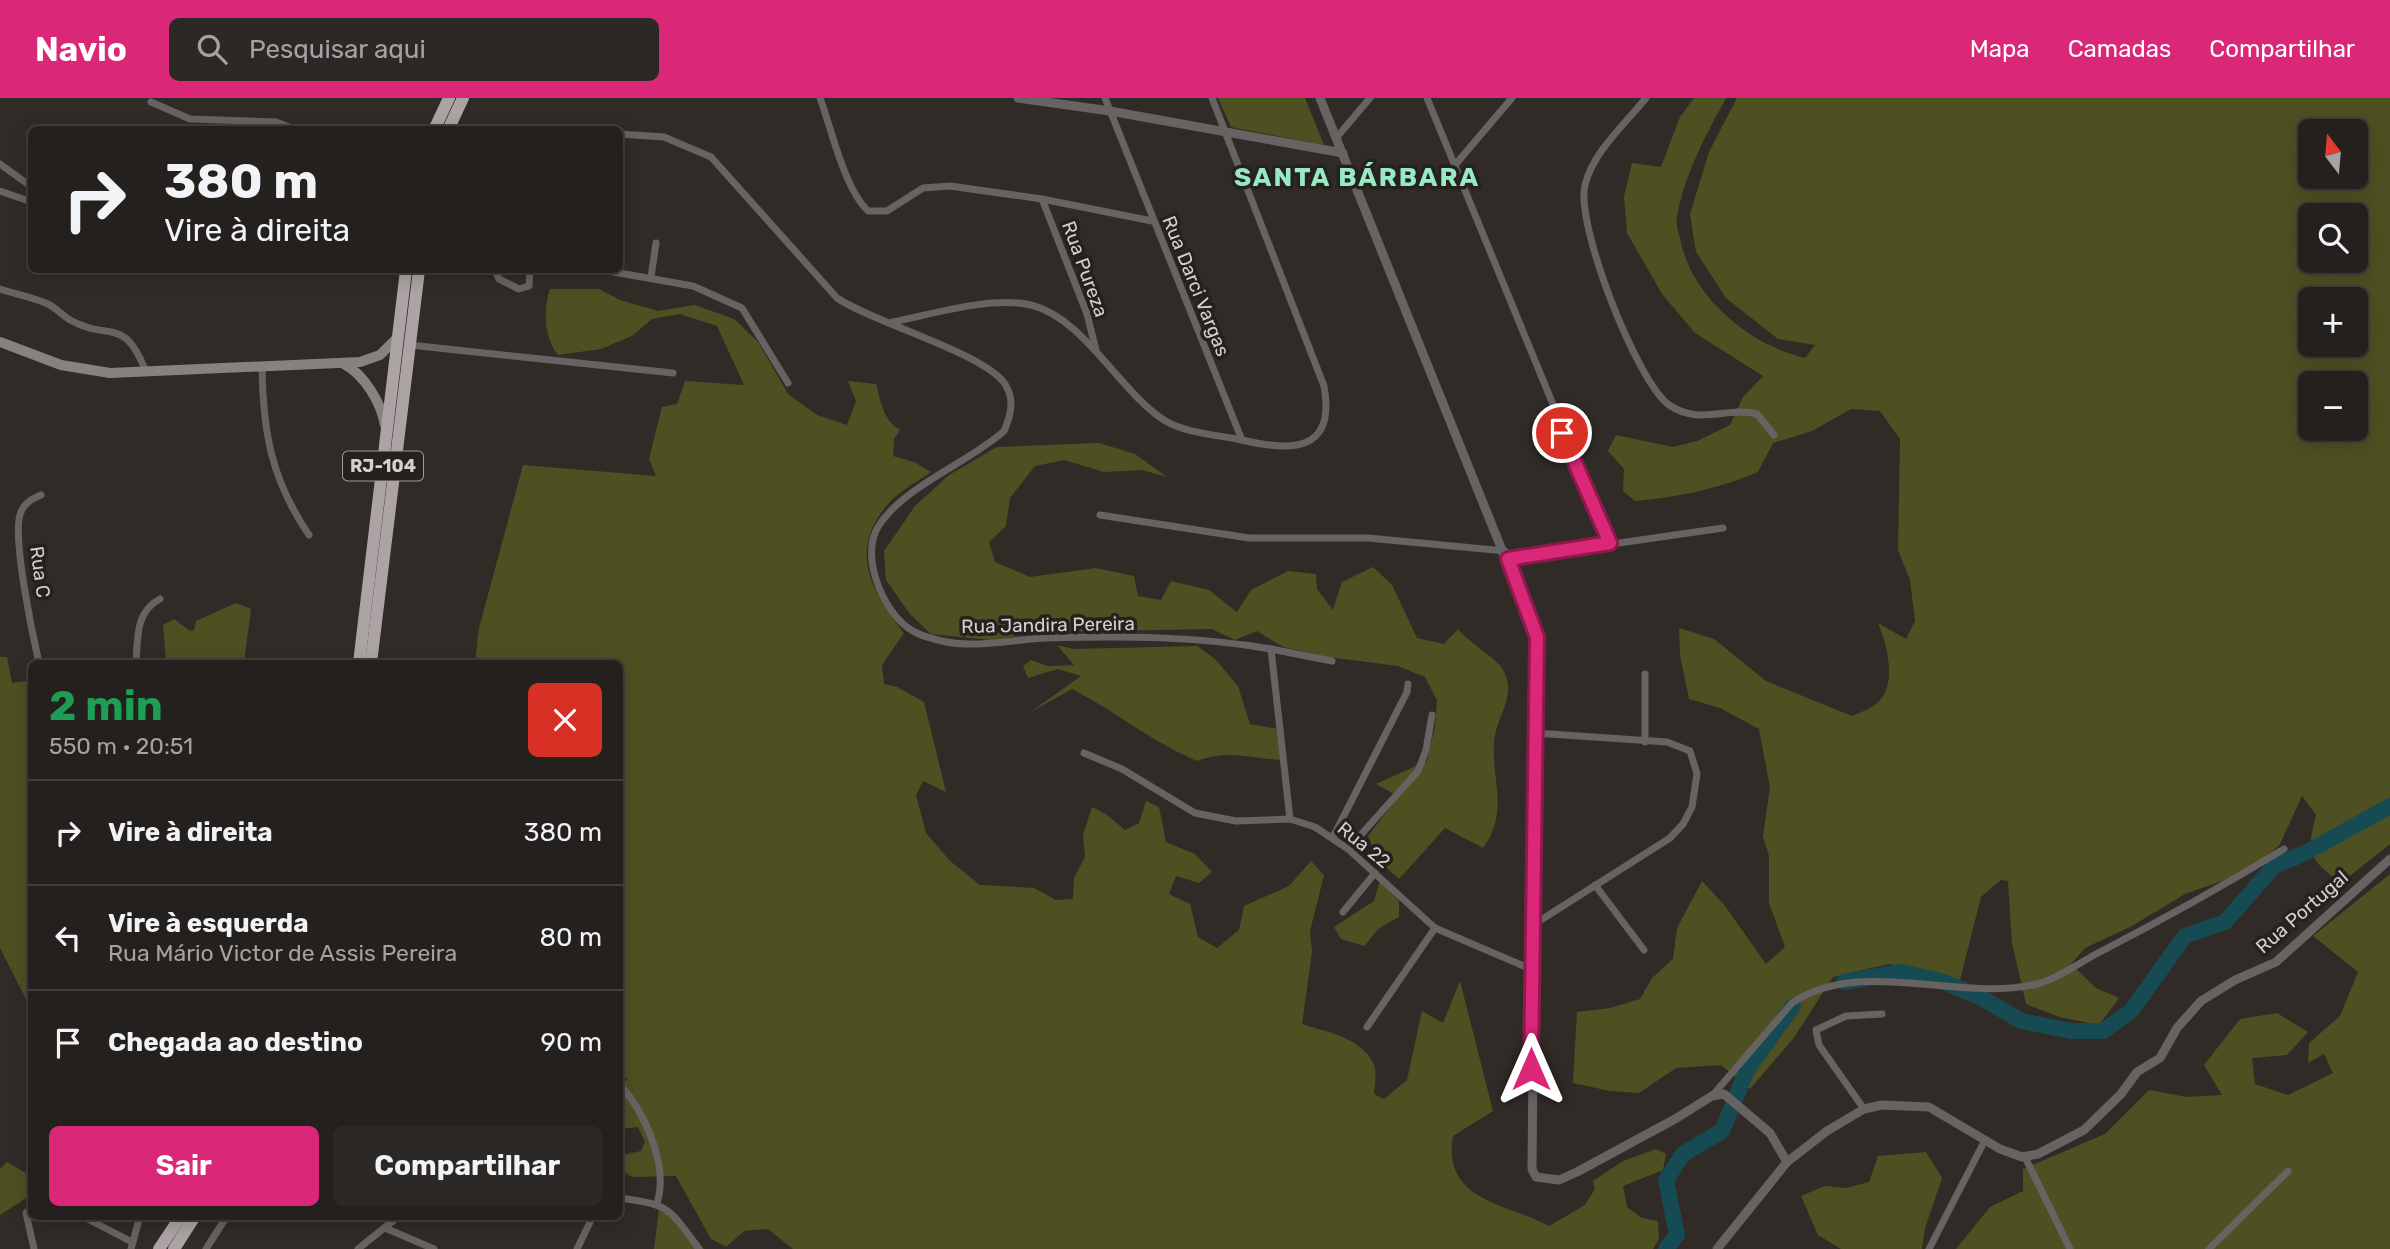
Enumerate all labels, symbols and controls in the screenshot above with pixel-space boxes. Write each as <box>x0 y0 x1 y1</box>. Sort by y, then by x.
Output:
search box <box>169 18 659 81</box>
text: Navio <box>35 30 127 69</box>
icon: search <box>193 30 231 68</box>
text: Pesquisar aqui <box>249 34 426 65</box>
text: Mapa <box>1970 35 2030 63</box>
text: Camadas <box>2068 35 2171 63</box>
text: Compartilhar <box>2209 35 2355 63</box>
north arrow <box>2298 119 2368 189</box>
map controls <box>2298 119 2368 441</box>
text: 380 m <box>164 152 318 210</box>
icon: right <box>49 154 140 245</box>
district label: SANTA BÁRBARA <box>1234 162 1480 193</box>
button: search <box>2298 203 2368 273</box>
text: Vire à direita <box>164 211 350 249</box>
street label: Rua Darci Vargas <box>1157 212 1235 360</box>
street label: Rua Pureza <box>1057 218 1113 320</box>
button: + <box>2298 287 2368 357</box>
button: − <box>2298 371 2368 441</box>
pin <box>1532 403 1592 463</box>
icon: arrive <box>1543 414 1581 452</box>
road number: RJ-104 <box>343 452 423 480</box>
street label: Rua C <box>25 545 55 599</box>
street label: Rua Jandira Pereira <box>961 612 1135 638</box>
text: 2 min <box>49 681 163 731</box>
button: close <box>528 683 602 757</box>
text: 550 m · 20:51 <box>49 732 193 760</box>
icon: right <box>49 814 87 852</box>
text: Vire à direita <box>108 817 273 848</box>
text: 380 m <box>524 817 602 848</box>
street label: Rua 22 <box>1333 817 1395 873</box>
street label: Rua Portugal <box>2251 866 2353 958</box>
text: Vire à esquerda <box>108 908 309 939</box>
icon: left <box>49 919 87 957</box>
text: 80 m <box>539 922 602 953</box>
text: Rua Mário Victor de Assis Pereira <box>108 939 457 967</box>
icon: arrive <box>49 1024 87 1062</box>
text: Chegada ao destino <box>108 1027 363 1058</box>
text: 90 m <box>541 1027 602 1058</box>
position arrow <box>1494 1032 1568 1106</box>
button: Sair <box>49 1126 319 1206</box>
button: Compartilhar <box>333 1126 602 1206</box>

